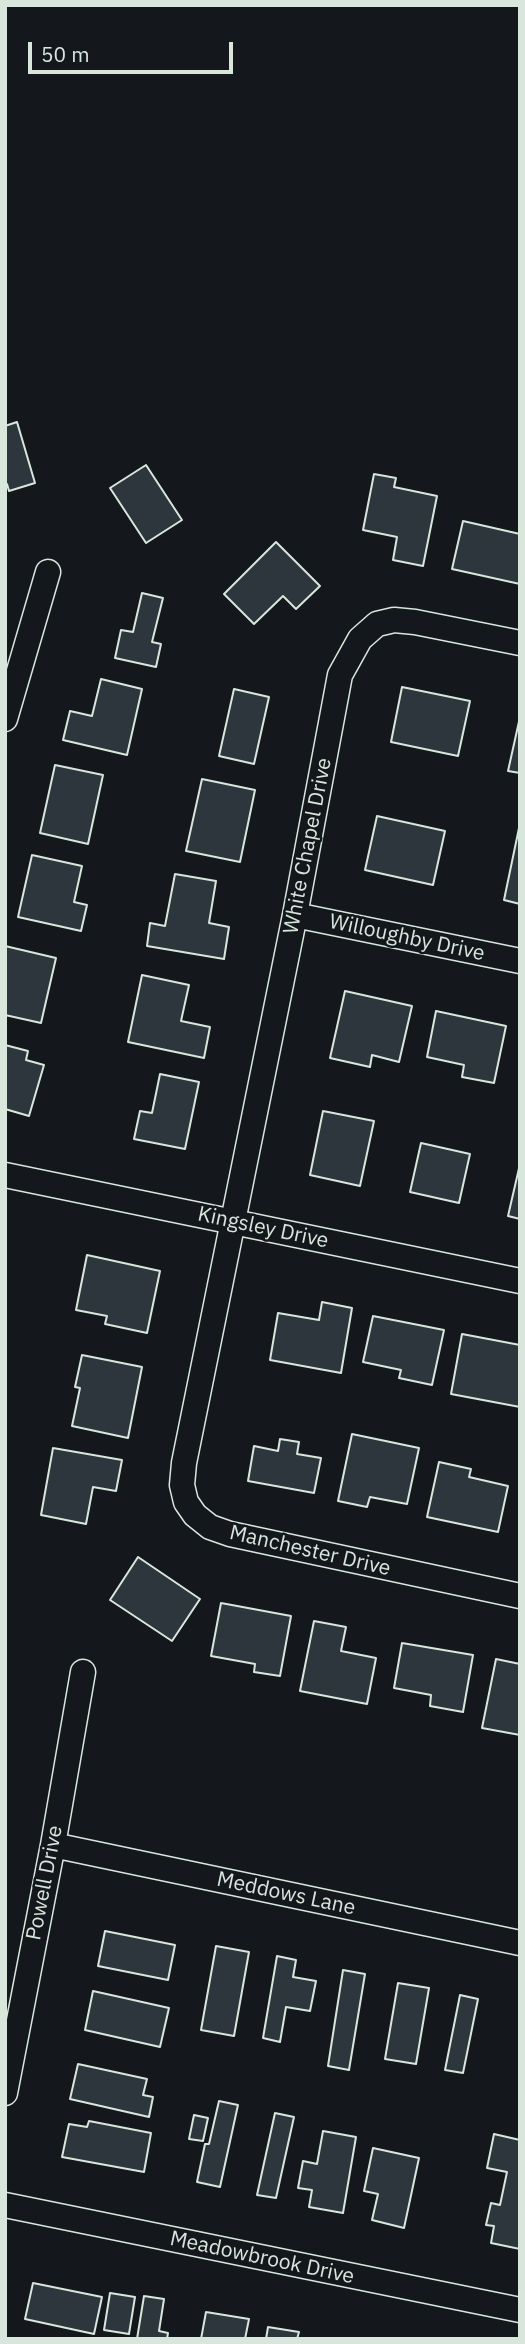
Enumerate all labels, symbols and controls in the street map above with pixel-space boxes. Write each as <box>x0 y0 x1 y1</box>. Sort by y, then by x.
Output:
scale bar <box>32 28 236 72</box>
text: 50 m <box>41 40 90 68</box>
street label: White Chapel Drive <box>279 756 337 936</box>
street label: Willoughby Drive <box>327 909 487 967</box>
street label: Kingsley Drive <box>195 1202 331 1254</box>
street label: Manchester Drive <box>227 1520 393 1582</box>
street label: Powell Drive <box>22 1823 68 1943</box>
street label: Meddows Lane <box>214 1867 358 1921</box>
street label: Meadowbrook Drive <box>168 2226 356 2290</box>

